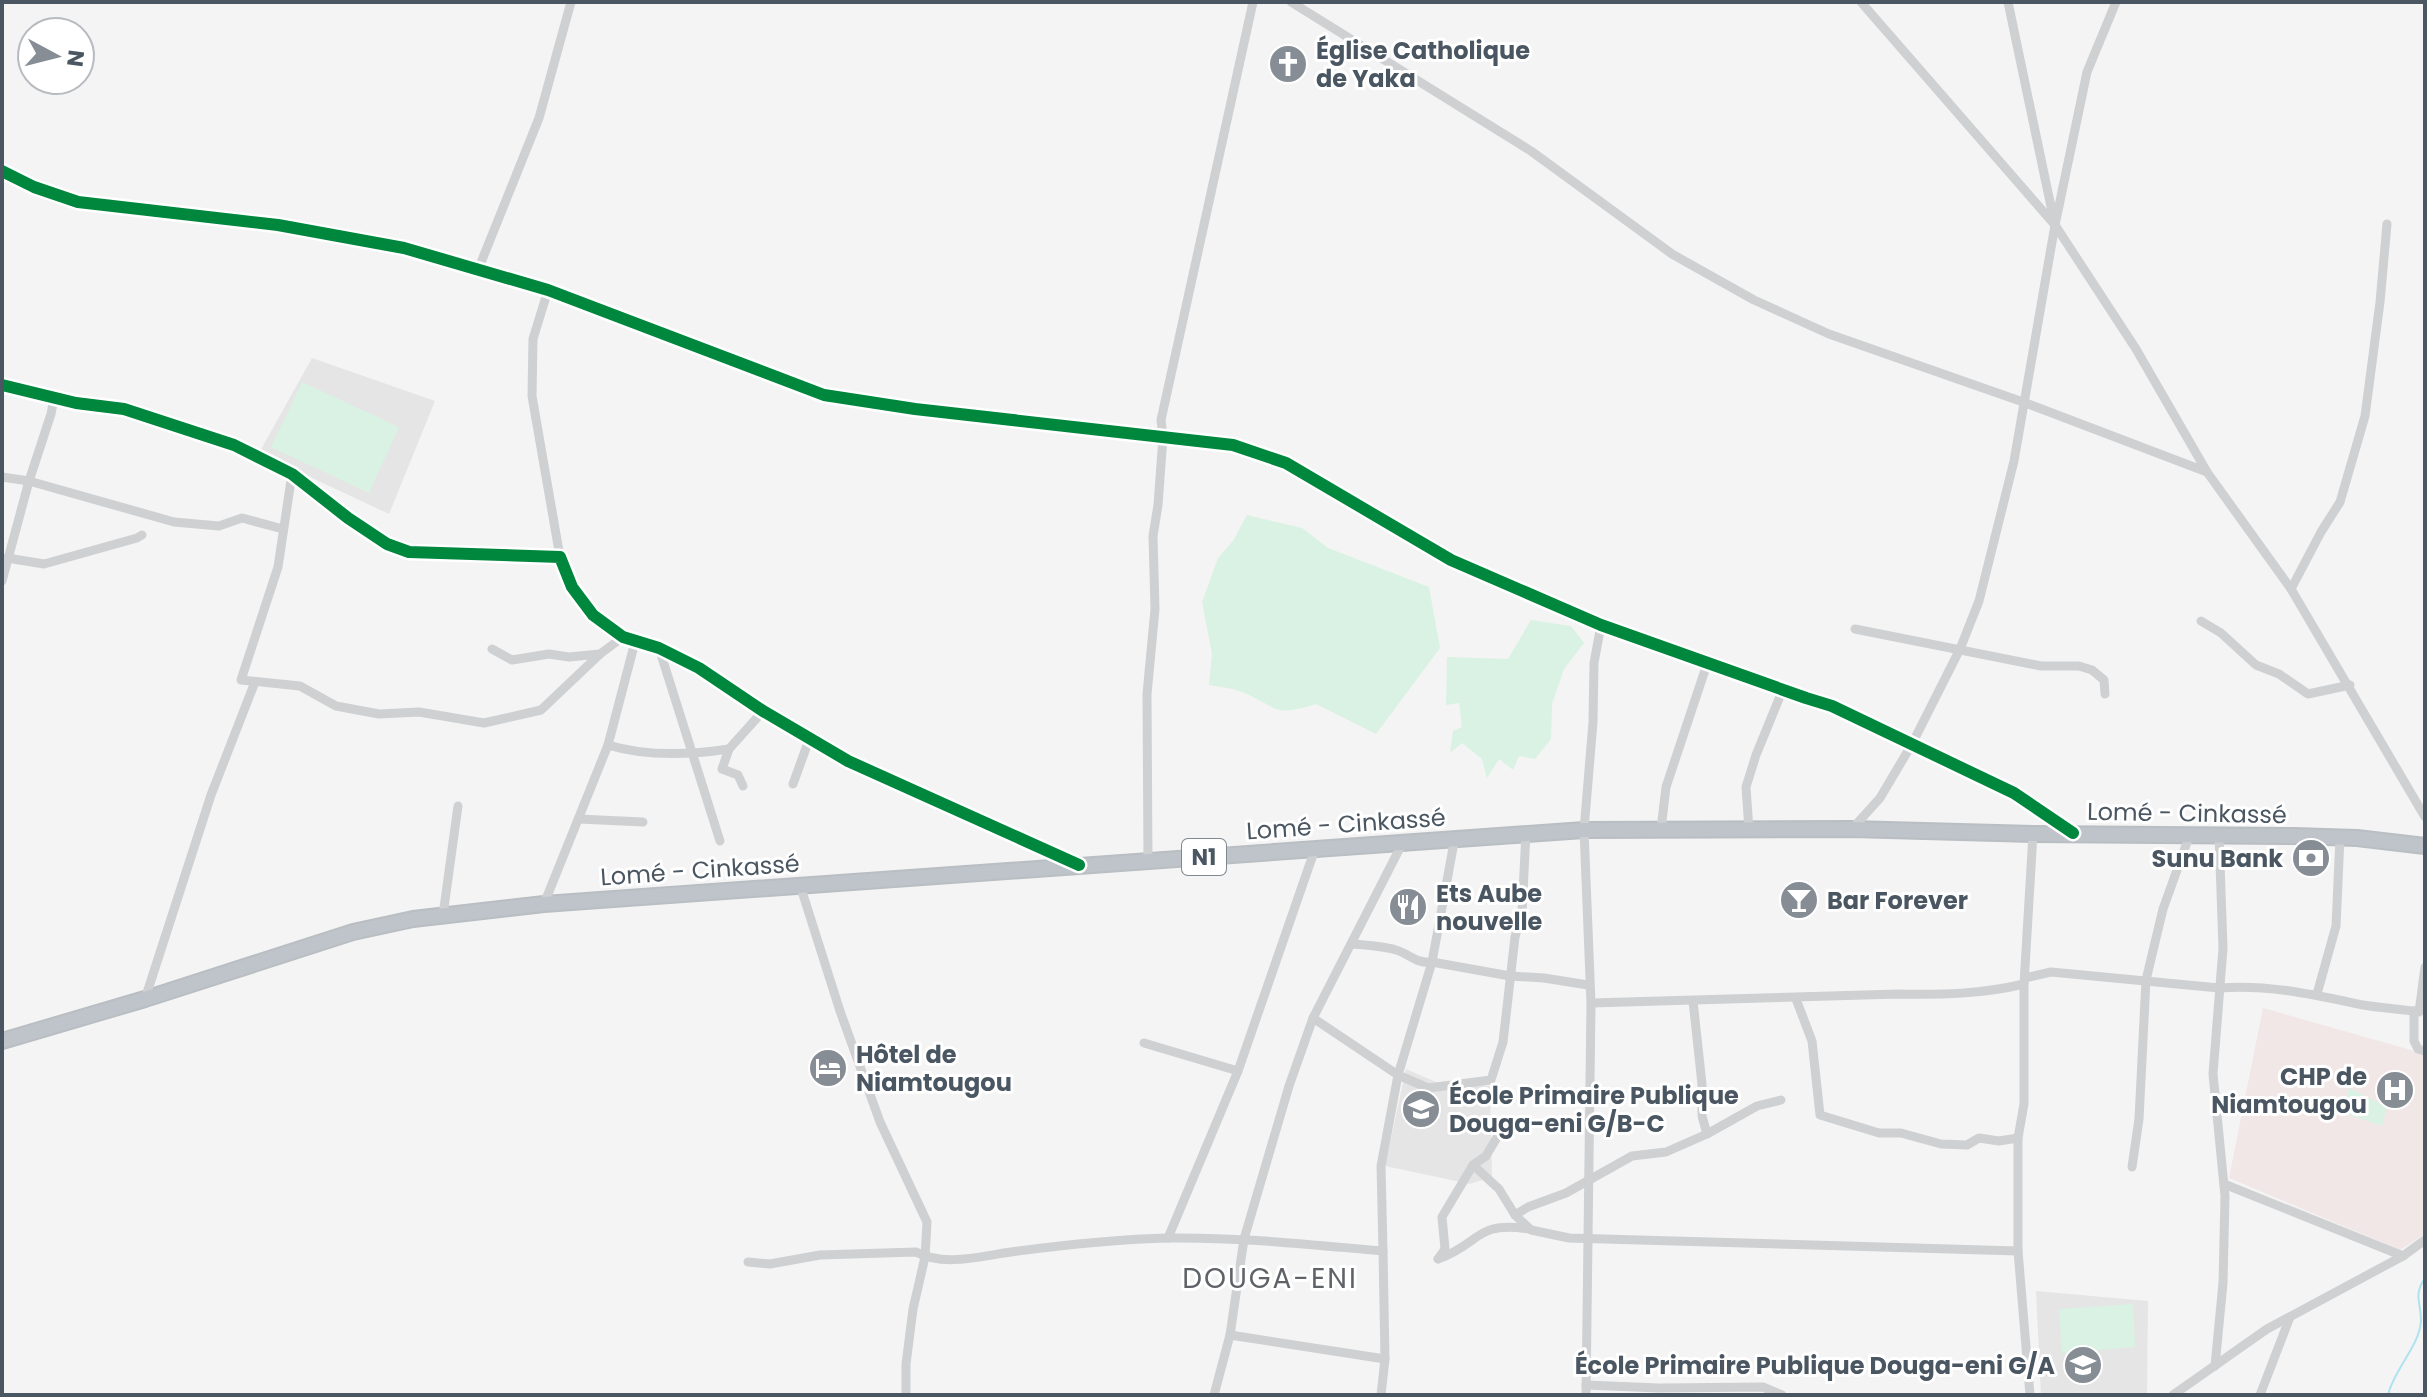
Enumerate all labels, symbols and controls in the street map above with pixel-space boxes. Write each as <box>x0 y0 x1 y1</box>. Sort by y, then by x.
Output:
north arrow <box>16 16 96 96</box>
place label: Église Catholique de Yaka <box>1316 34 1530 95</box>
church icon: Église Catholique de Yaka <box>1267 43 1309 85</box>
text: N <box>59 48 92 68</box>
street label: Lomé - Cinkassé <box>2087 795 2287 831</box>
street label: Lomé - Cinkassé <box>1245 801 1447 847</box>
bank icon: Sunu Bank <box>2290 837 2332 879</box>
road number: N1 <box>1182 839 1226 875</box>
place label: Sunu Bank <box>2152 842 2283 875</box>
street label: Lomé - Cinkassé <box>599 847 801 893</box>
place label: Ets Aube nouvelle <box>1436 877 1543 938</box>
bar icon: Bar Forever <box>1778 879 1820 921</box>
place label: Bar Forever <box>1827 884 1968 917</box>
restaurant icon: Ets Aube nouvelle <box>1387 886 1429 928</box>
place label: Hôtel de Niamtougou <box>856 1038 1012 1099</box>
hotel icon: Hôtel de Niamtougou <box>807 1047 849 1089</box>
place label: CHP de Niamtougou <box>2211 1060 2367 1121</box>
hospital icon: CHP de Niamtougou <box>2374 1069 2416 1111</box>
place label: École Primaire Publique Douga-eni G/B-C <box>1449 1079 1739 1140</box>
school or university icon: École Primaire Publique Douga-eni G/B-C <box>1400 1088 1442 1130</box>
district label: DOUGA-ENI <box>1182 1259 1358 1298</box>
school or university icon: École Primaire Publique Douga-eni G/A <box>2062 1344 2104 1386</box>
place label: École Primaire Publique Douga-eni G/A <box>1575 1349 2055 1382</box>

